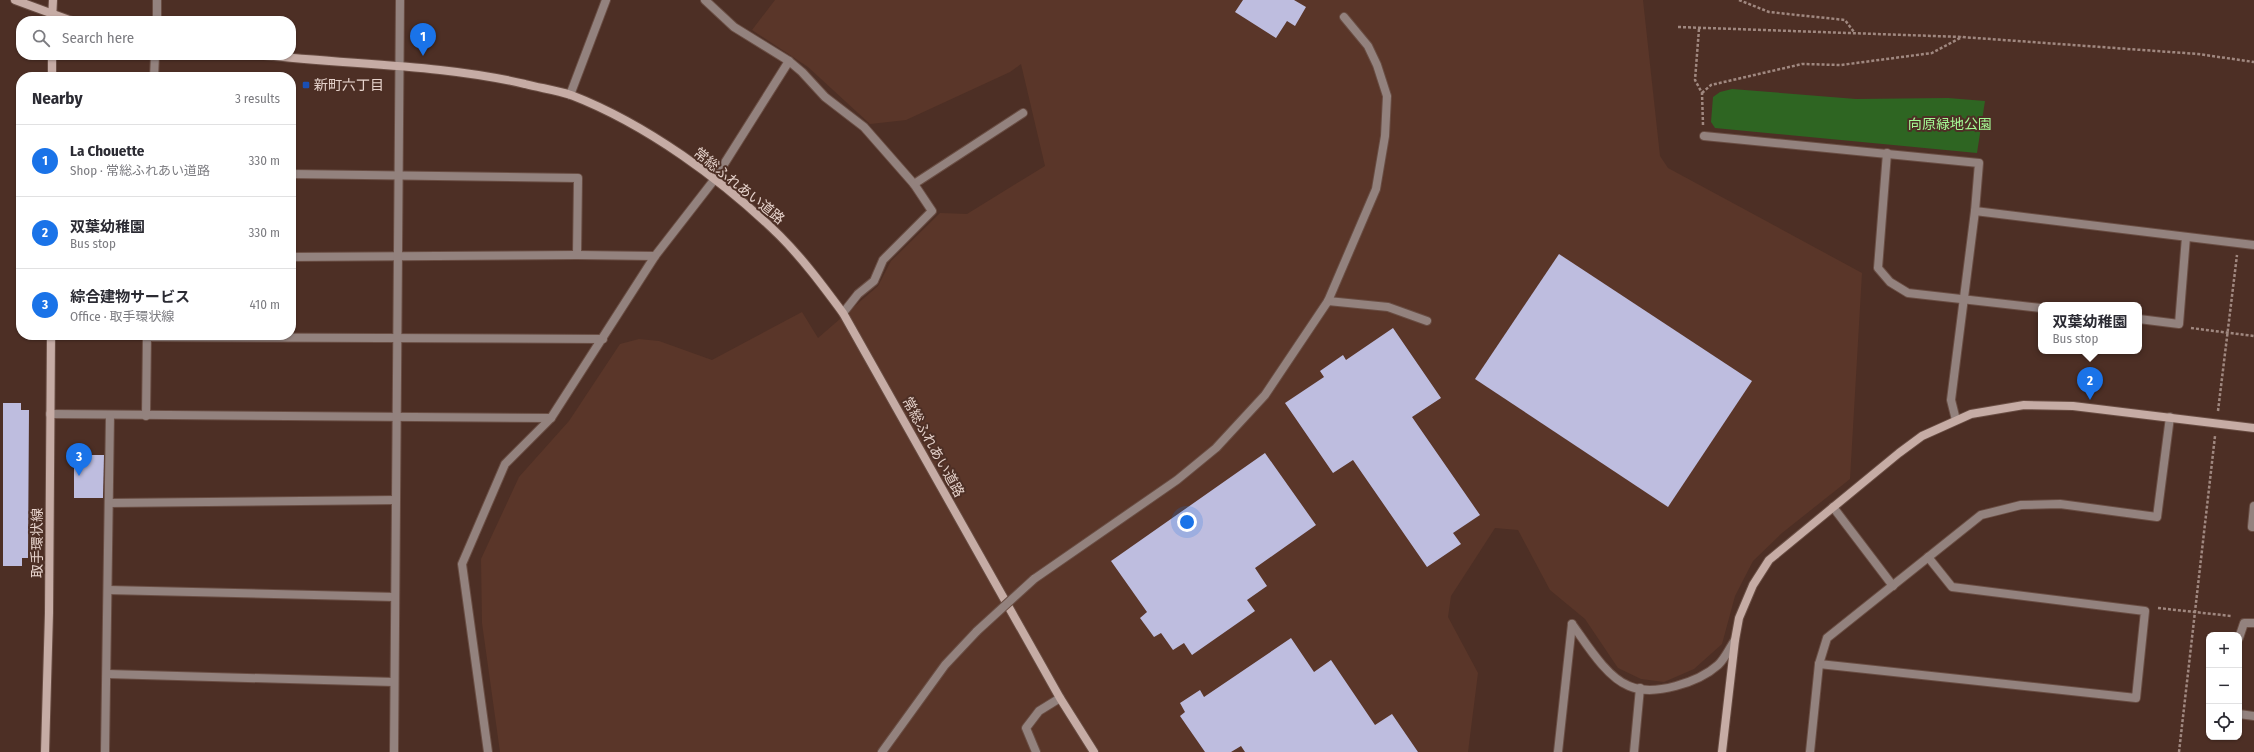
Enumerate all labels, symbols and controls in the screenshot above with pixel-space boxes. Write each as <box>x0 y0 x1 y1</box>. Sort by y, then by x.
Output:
search box <box>16 16 296 60</box>
pin: 1 <box>410 23 436 56</box>
icon: search <box>30 27 52 49</box>
text: Search here <box>62 29 134 47</box>
place label: 新町六丁目 <box>314 77 384 94</box>
marker: 新町六丁目 <box>301 80 311 90</box>
text: Nearby <box>32 88 83 109</box>
text: 3 results <box>235 91 280 106</box>
park label: 向原緑地公園 <box>1908 116 1992 133</box>
text: La Chouette <box>70 142 144 160</box>
street label: 常総ふれあい道路 <box>690 144 788 228</box>
text: 1 <box>42 153 48 168</box>
text: 330 m <box>248 153 280 168</box>
text: Shop · 常総ふれあい道路 <box>70 163 210 178</box>
text: 双葉幼稚園 <box>70 218 145 236</box>
text: 2 <box>42 225 48 240</box>
text: 330 m <box>248 225 280 240</box>
text: Bus stop <box>70 236 116 251</box>
text: 綜合建物サービス <box>70 288 190 306</box>
text: 3 <box>42 297 48 312</box>
text: 410 m <box>250 297 280 312</box>
popup <box>2038 302 2142 354</box>
text: Office · 取手環状線 <box>70 309 175 324</box>
text: 双葉幼稚園 <box>2052 313 2128 331</box>
text: Bus stop <box>2052 331 2098 346</box>
pin: 2 <box>2077 367 2103 400</box>
street label: 常総ふれあい道路 <box>898 394 968 500</box>
pin: 3 <box>66 443 92 476</box>
street label: 取手環状線 <box>29 508 46 578</box>
your location <box>1177 512 1197 532</box>
map controls <box>2206 632 2242 740</box>
button: + <box>2206 632 2242 668</box>
button: − <box>2206 668 2242 704</box>
button: locate <box>2206 704 2242 740</box>

